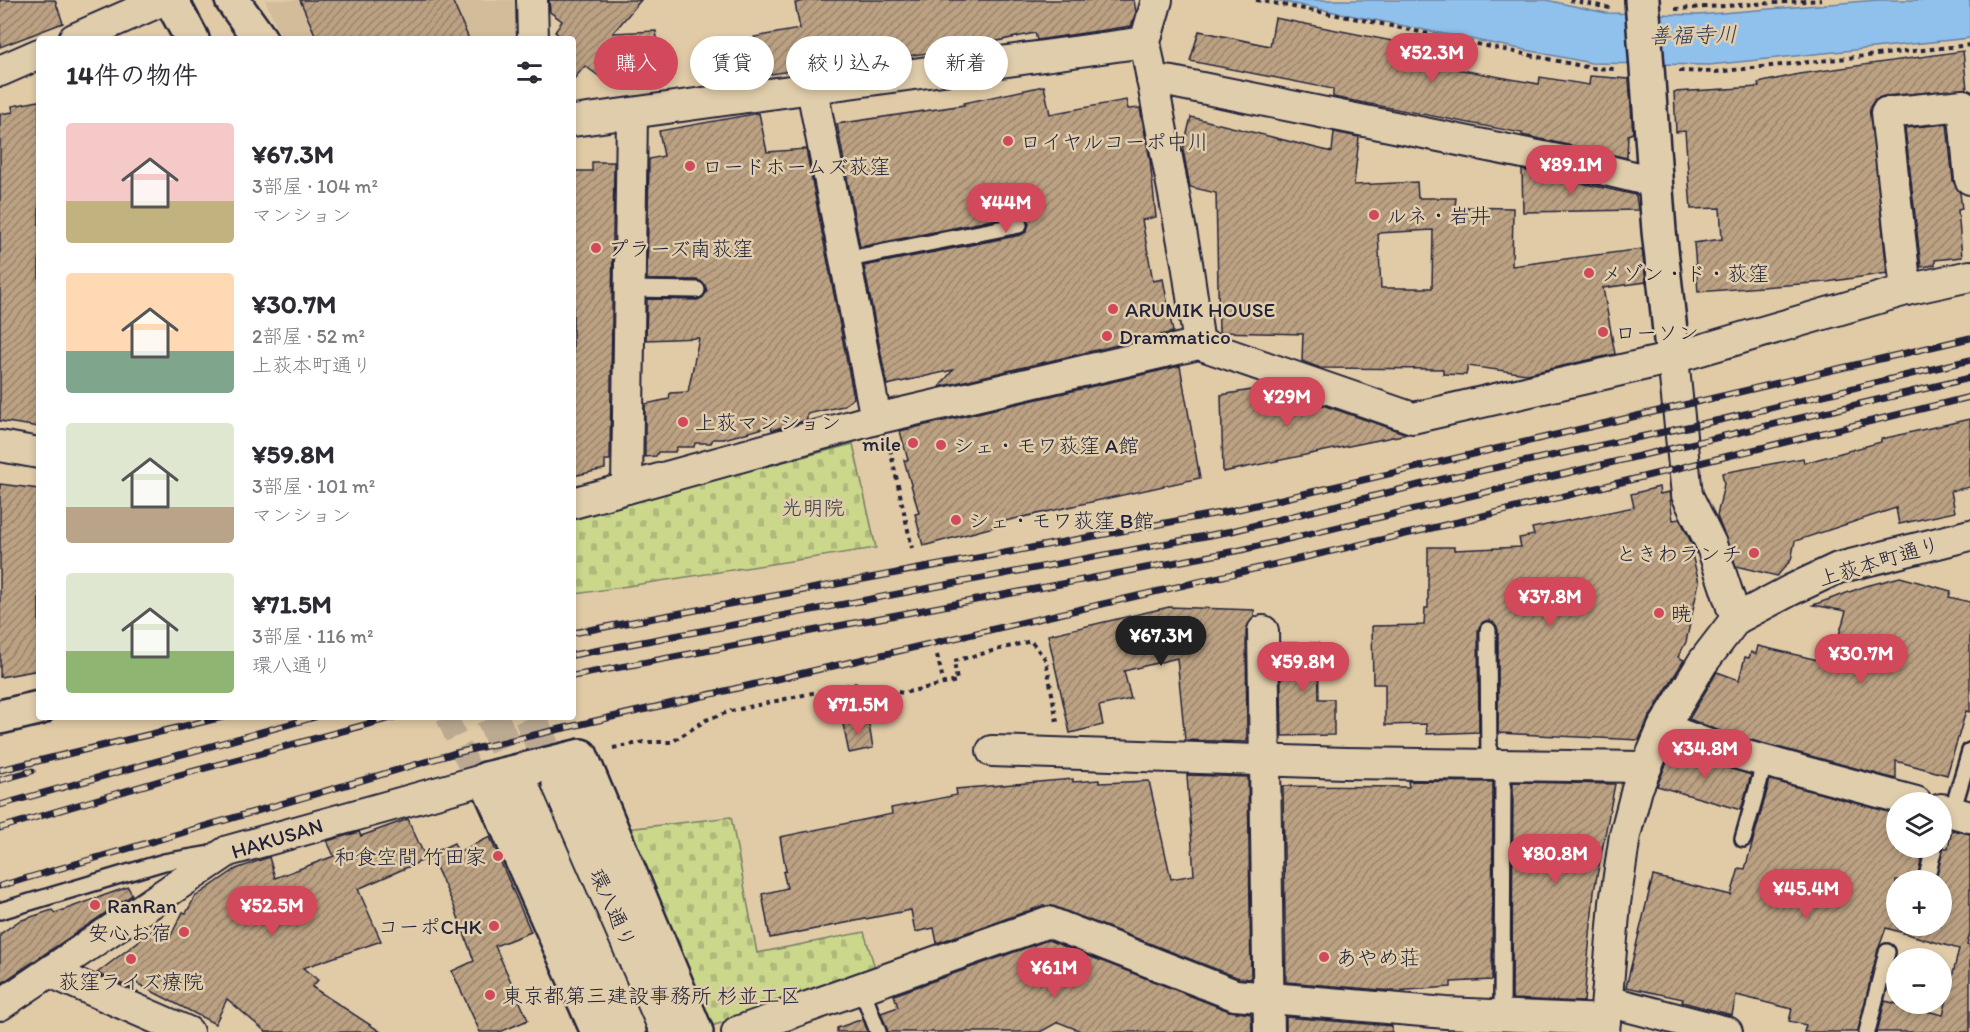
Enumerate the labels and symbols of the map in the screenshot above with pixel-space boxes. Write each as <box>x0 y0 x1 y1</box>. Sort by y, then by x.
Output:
water label: 善福寺川 <box>1649 21 1737 49</box>
pin: ¥52.3M <box>1383 33 1481 84</box>
place label: ロイヤルコーポ中川 <box>1020 129 1209 154</box>
marker: ロイヤルコーポ中川 <box>1001 134 1015 148</box>
pin: ¥89.1M <box>1522 145 1620 196</box>
place label: ロードホームズ荻窪 <box>702 154 890 179</box>
marker: ロードホームズ荻窪 <box>683 159 697 173</box>
pin: ¥44M <box>970 183 1042 234</box>
place label: ルネ・岩井 <box>1386 203 1491 228</box>
marker: ルネ・岩井 <box>1367 208 1381 222</box>
place label: プラーズ南荻窪 <box>608 236 753 261</box>
marker: プラーズ南荻窪 <box>589 241 603 255</box>
place label: メゾン・ド・荻窪 <box>1601 261 1769 286</box>
marker: メゾン・ド・荻窪 <box>1582 266 1596 280</box>
place label: ARUMIK HOUSE <box>1125 297 1275 322</box>
marker: ARUMIK HOUSE <box>1106 302 1120 316</box>
place label: ローソン <box>1615 320 1699 345</box>
place label: Drammatico <box>1119 324 1231 349</box>
marker: ローソン <box>1596 325 1610 339</box>
marker: Drammatico <box>1100 329 1114 343</box>
pin: ¥29M <box>1251 377 1323 428</box>
place label: 上荻マンション <box>695 410 841 435</box>
marker: 上荻マンション <box>676 415 690 429</box>
place label: mile <box>862 431 901 456</box>
place label: シェ・モワ荻窪 A館 <box>953 433 1139 458</box>
marker: mile <box>906 436 920 450</box>
marker: シェ・モワ荻窪 A館 <box>934 438 948 452</box>
park label: 光明院 <box>782 495 845 520</box>
place label: シェ・モワ荻窪 B館 <box>968 508 1154 533</box>
marker: シェ・モワ荻窪 B館 <box>949 513 963 527</box>
street label: 上荻本町通り <box>1815 531 1943 591</box>
place label: ときわランチ <box>1616 541 1742 566</box>
marker: ときわランチ <box>1747 546 1761 560</box>
pin: ¥37.8M <box>1501 577 1599 628</box>
place label: 暁 <box>1671 601 1692 626</box>
marker: 暁 <box>1652 606 1666 620</box>
pin: ¥67.3M <box>1112 616 1210 667</box>
pin: ¥30.7M <box>1812 634 1910 685</box>
pin: ¥59.8M <box>1254 642 1352 693</box>
pin: ¥71.5M <box>809 685 907 736</box>
pin: ¥34.8M <box>1656 729 1754 780</box>
street label: HAKUSAN <box>228 812 326 864</box>
pin: ¥80.8M <box>1506 834 1604 885</box>
place label: 和食空間 竹田家 <box>334 844 486 869</box>
marker: 和食空間 竹田家 <box>491 849 505 863</box>
street label: 環八通り <box>584 865 642 951</box>
pin: ¥45.4M <box>1757 869 1855 920</box>
pin: ¥52.5M <box>223 886 321 937</box>
place label: RanRan <box>107 893 177 918</box>
marker: RanRan <box>88 898 102 912</box>
place label: コーポCHK <box>378 914 483 939</box>
marker: コーポCHK <box>487 919 501 933</box>
place label: 安心お宿 <box>88 920 172 945</box>
marker: 安心お宿 <box>177 925 191 939</box>
place label: あやめ荘 <box>1336 945 1420 970</box>
pin: ¥61M <box>1018 948 1090 999</box>
marker: あやめ荘 <box>1317 950 1331 964</box>
marker: 荻窪ライズ療院 <box>124 952 138 966</box>
place label: 荻窪ライズ療院 <box>58 969 204 994</box>
place label: 東京都第三建設事務所 杉並工区 <box>502 983 801 1008</box>
marker: 東京都第三建設事務所 杉並工区 <box>483 988 497 1002</box>

